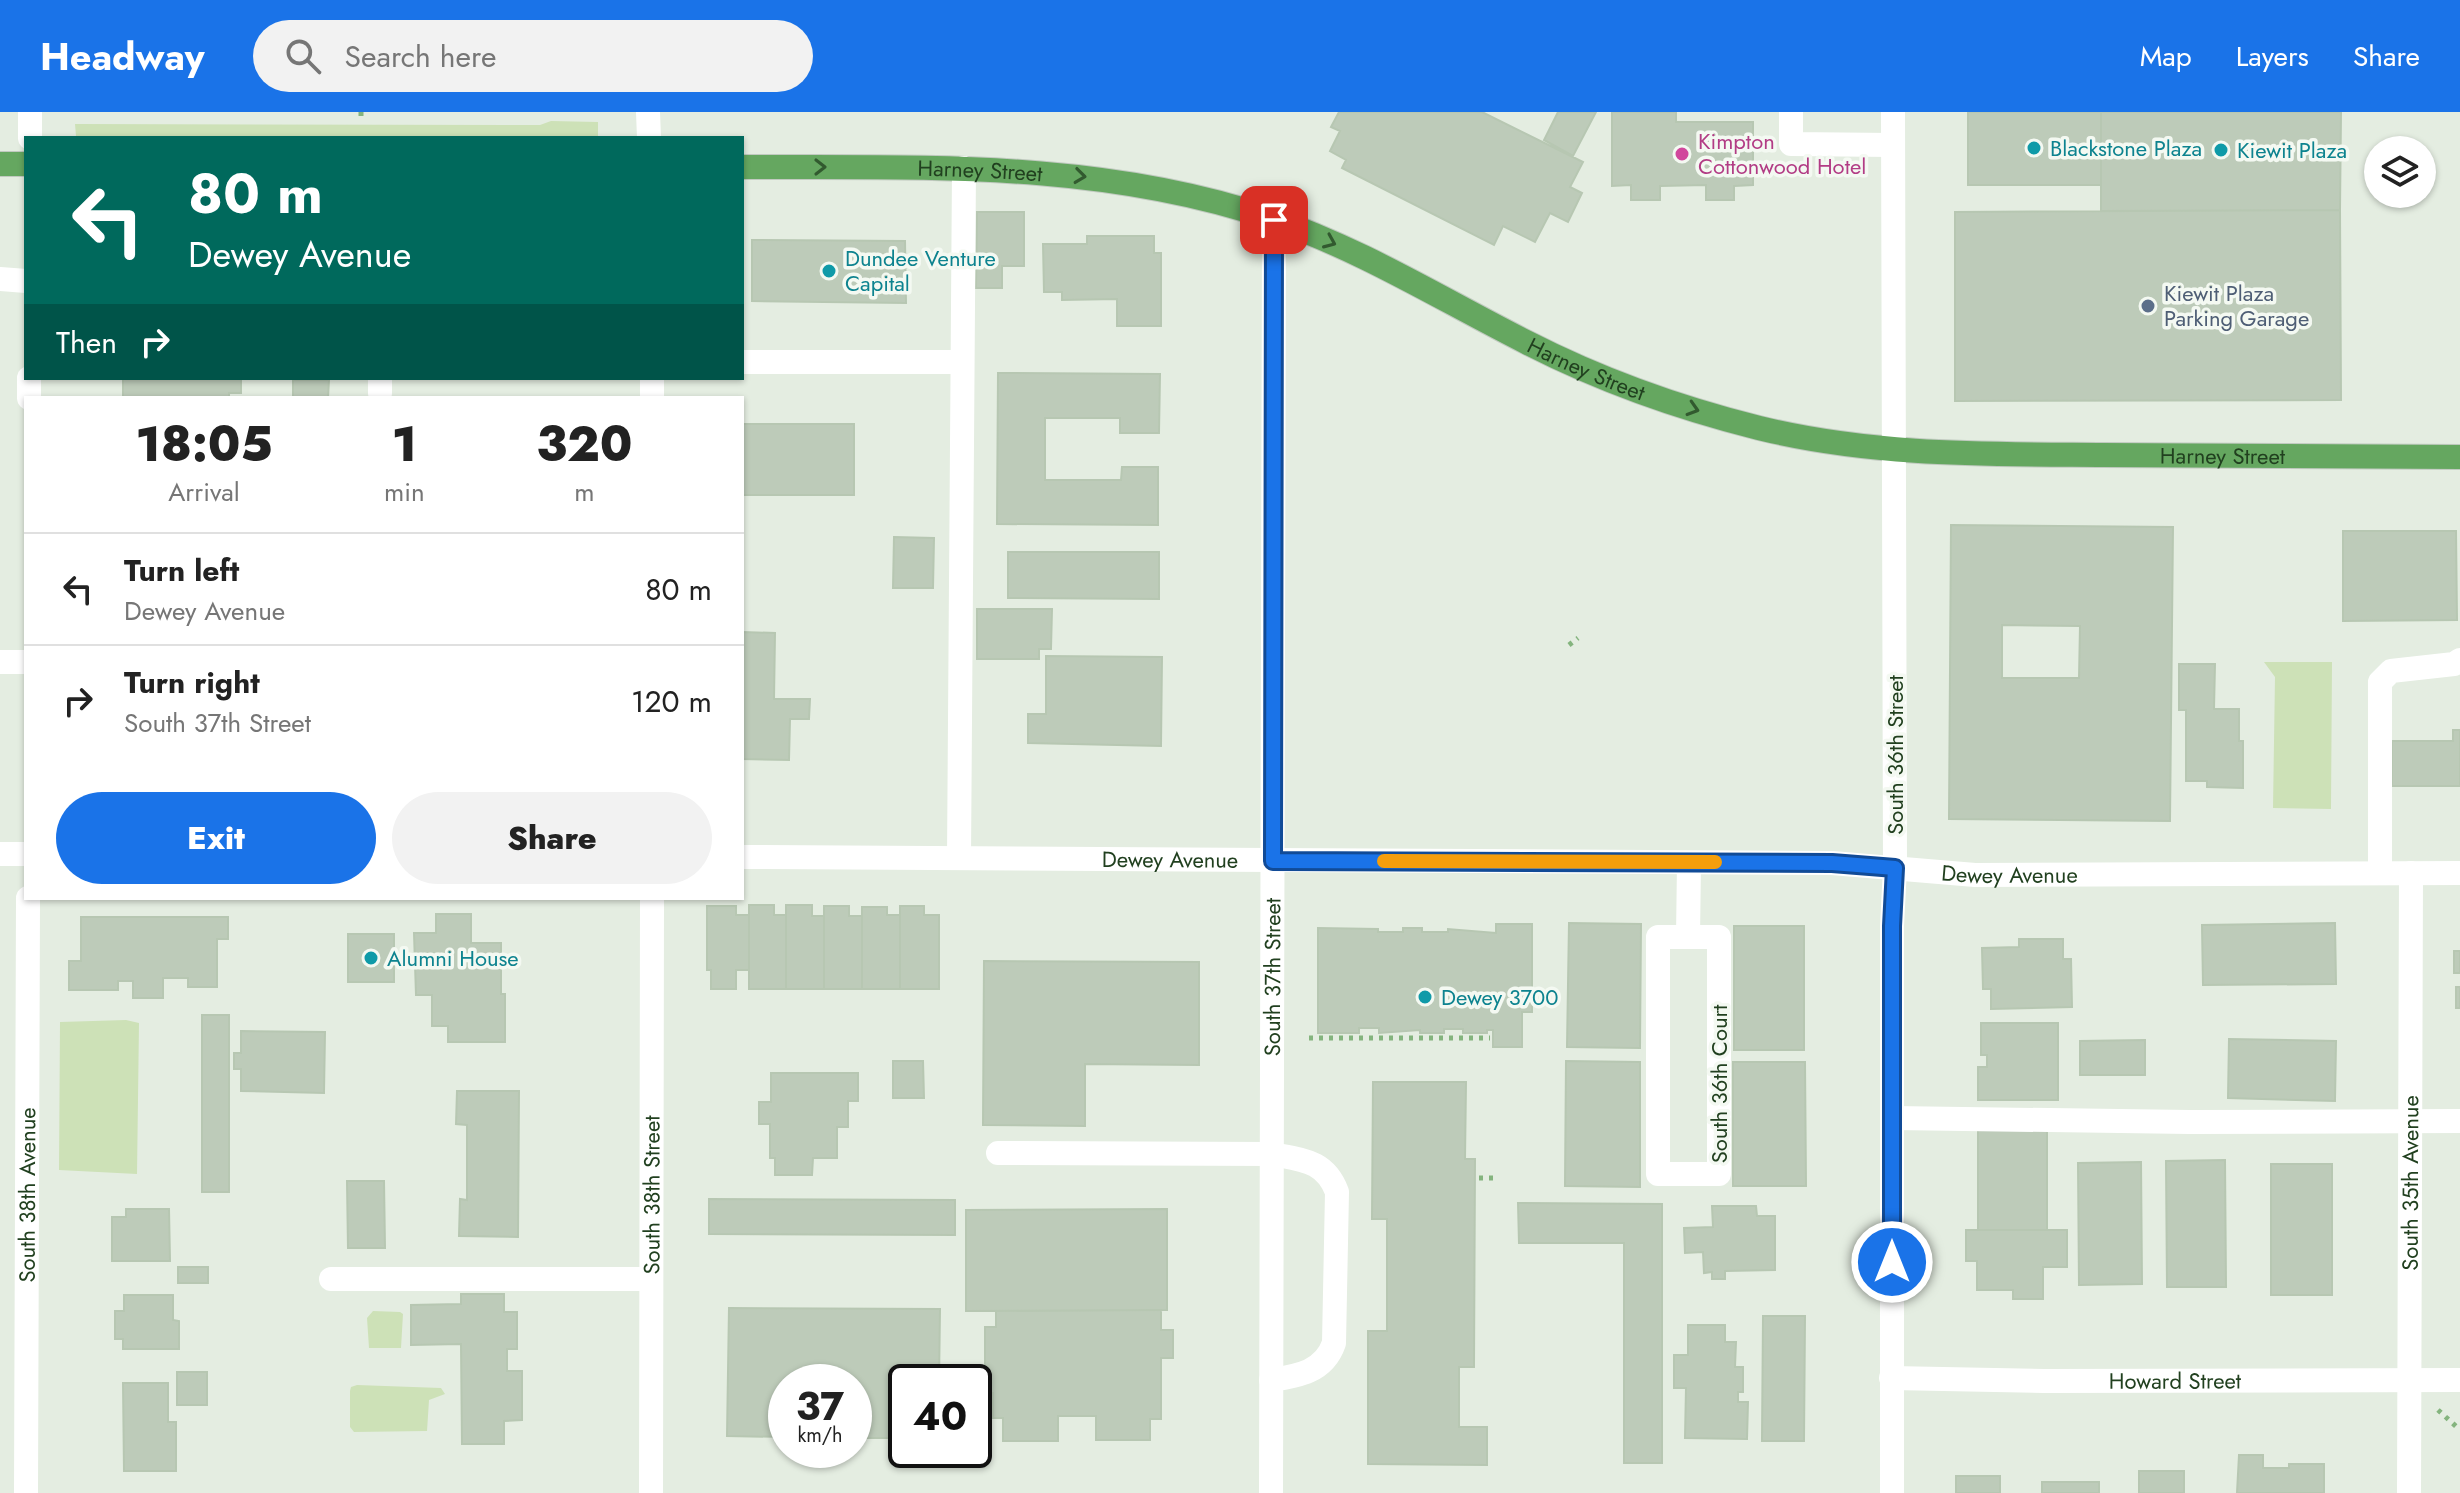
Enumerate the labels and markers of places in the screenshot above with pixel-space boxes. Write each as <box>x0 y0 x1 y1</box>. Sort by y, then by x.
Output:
place label: Kimpton Cottonwood Hotel <box>1698 125 1866 182</box>
place label: Blackstone Plaza <box>2050 132 2202 164</box>
place label: Kiewit Plaza <box>2237 134 2347 166</box>
marker: Blackstone Plaza <box>2025 139 2043 157</box>
marker: Kiewit Plaza <box>2212 141 2230 159</box>
marker: Kimpton Cottonwood Hotel <box>1673 145 1691 163</box>
pin <box>1240 186 1308 254</box>
place label: Dundee Venture Capital <box>845 242 996 299</box>
marker: Dundee Venture Capital <box>820 262 838 280</box>
place label: Kiewit Plaza Parking Garage <box>2164 277 2309 334</box>
marker: Kiewit Plaza Parking Garage <box>2139 297 2157 315</box>
place label: Alumni House <box>387 942 519 974</box>
marker: Alumni House <box>362 949 380 967</box>
place label: Dewey 3700 <box>1441 981 1559 1013</box>
marker: Dewey 3700 <box>1416 988 1434 1006</box>

